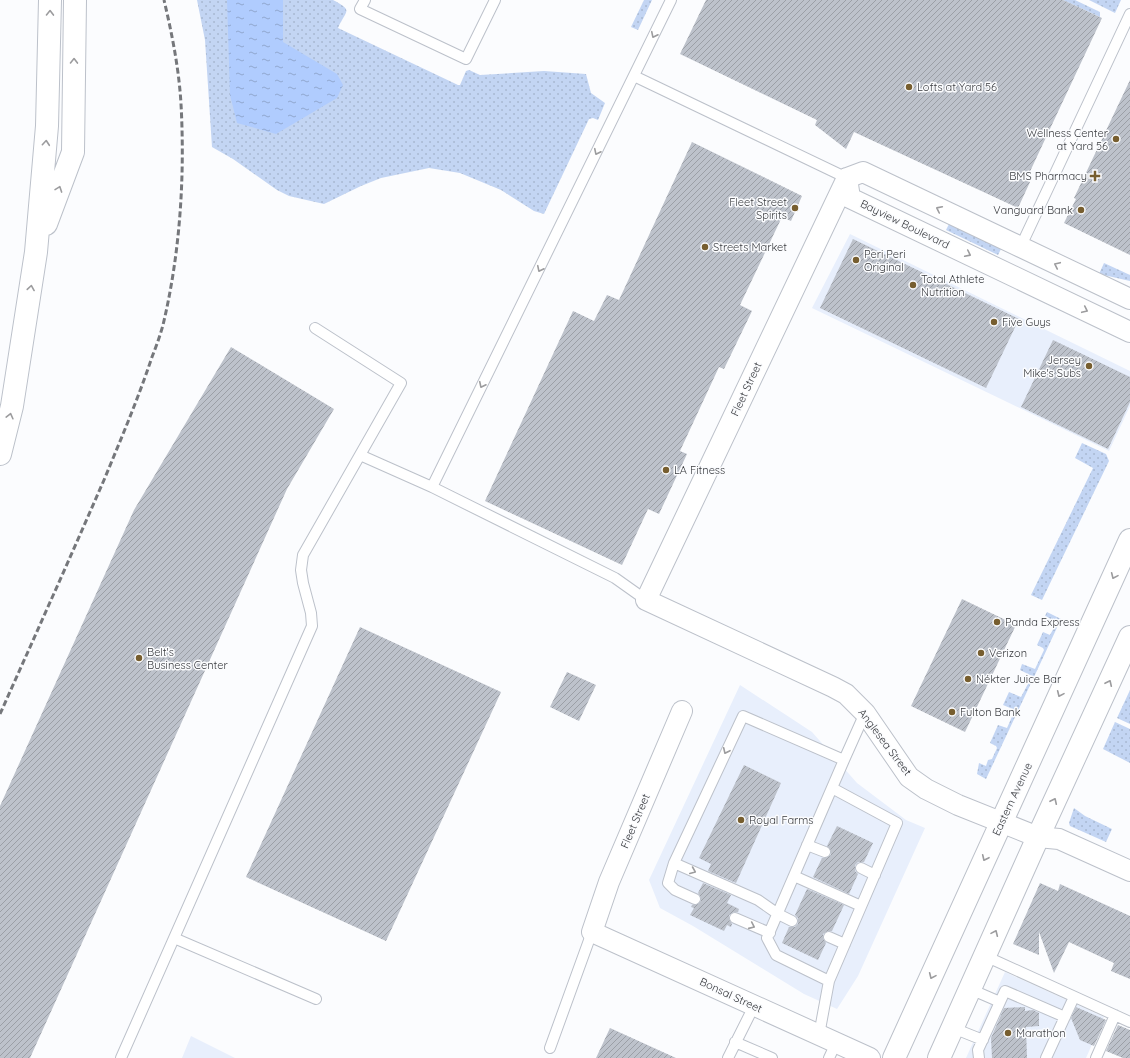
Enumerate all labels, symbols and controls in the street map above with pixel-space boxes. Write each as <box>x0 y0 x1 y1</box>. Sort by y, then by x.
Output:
one-way arrow <box>45 10 54 16</box>
one-way arrow <box>651 31 659 38</box>
one-way arrow <box>70 58 78 64</box>
place label: Lofts at Yard 56 <box>917 80 997 94</box>
marker: Lofts at Yard 56 <box>904 82 914 92</box>
place label: Wellness Center at Yard 56 <box>1026 126 1109 153</box>
marker: Wellness Center at Yard 56 <box>1111 134 1121 144</box>
one-way arrow <box>41 140 50 146</box>
one-way arrow <box>594 148 602 155</box>
place label: BMS Pharmacy <box>1009 169 1087 183</box>
marker: BMS Pharmacy <box>1090 171 1100 181</box>
one-way arrow <box>55 185 63 192</box>
place label: Fleet Street Spirits <box>729 195 787 222</box>
street label: Bayview Boulevard <box>858 196 952 252</box>
marker: Fleet Street Spirits <box>790 203 800 213</box>
place label: Vanguard Bank <box>993 203 1073 217</box>
marker: Vanguard Bank <box>1076 205 1086 215</box>
one-way arrow <box>936 206 944 214</box>
place label: Streets Market <box>713 240 787 254</box>
marker: Streets Market <box>700 242 710 252</box>
place label: Peri Peri Original <box>864 247 906 274</box>
one-way arrow <box>963 249 971 257</box>
marker: Peri Peri Original <box>851 255 861 265</box>
one-way arrow <box>1053 262 1061 270</box>
one-way arrow <box>537 264 545 272</box>
place label: Total Athlete Nutrition <box>921 272 984 299</box>
marker: Total Athlete Nutrition <box>908 280 918 290</box>
one-way arrow <box>26 284 34 291</box>
one-way arrow <box>1081 305 1088 313</box>
place label: Five Guys <box>1002 315 1051 329</box>
marker: Five Guys <box>989 317 999 327</box>
place label: Jersey Mike's Subs <box>1023 353 1081 380</box>
street label: Fleet Street <box>727 360 765 418</box>
marker: Jersey Mike's Subs <box>1084 361 1094 371</box>
one-way arrow <box>479 381 487 388</box>
one-way arrow <box>5 413 13 419</box>
place label: LA Fitness <box>674 463 725 477</box>
marker: LA Fitness <box>661 465 671 475</box>
one-way arrow <box>1111 571 1119 579</box>
place label: Panda Express <box>1005 615 1080 629</box>
marker: Panda Express <box>992 617 1002 627</box>
place label: Belt's Business Center <box>147 645 228 672</box>
place label: Verizon <box>989 646 1027 660</box>
marker: Verizon <box>976 648 986 658</box>
marker: Belt's Business Center <box>134 653 144 663</box>
place label: Nékter Juice Bar <box>976 672 1062 686</box>
marker: Nékter Juice Bar <box>963 674 973 684</box>
one-way arrow <box>1104 680 1112 688</box>
one-way arrow <box>1057 690 1065 697</box>
place label: Fulton Bank <box>960 705 1021 719</box>
street label: Anglesea Street <box>855 706 915 778</box>
marker: Fulton Bank <box>947 707 957 717</box>
one-way arrow <box>723 747 731 754</box>
street label: Eastern Avenue <box>989 760 1035 838</box>
street label: Fleet Street <box>617 791 653 850</box>
one-way arrow <box>1049 798 1057 806</box>
place label: Royal Farms <box>749 813 814 827</box>
marker: Royal Farms <box>736 815 746 825</box>
one-way arrow <box>982 854 990 861</box>
one-way arrow <box>688 866 696 874</box>
one-way arrow <box>748 921 756 929</box>
one-way arrow <box>990 930 998 937</box>
one-way arrow <box>928 972 936 979</box>
street label: Bonsal Street <box>697 974 765 1016</box>
place label: Marathon <box>1016 1026 1066 1040</box>
marker: Marathon <box>1003 1028 1013 1038</box>

